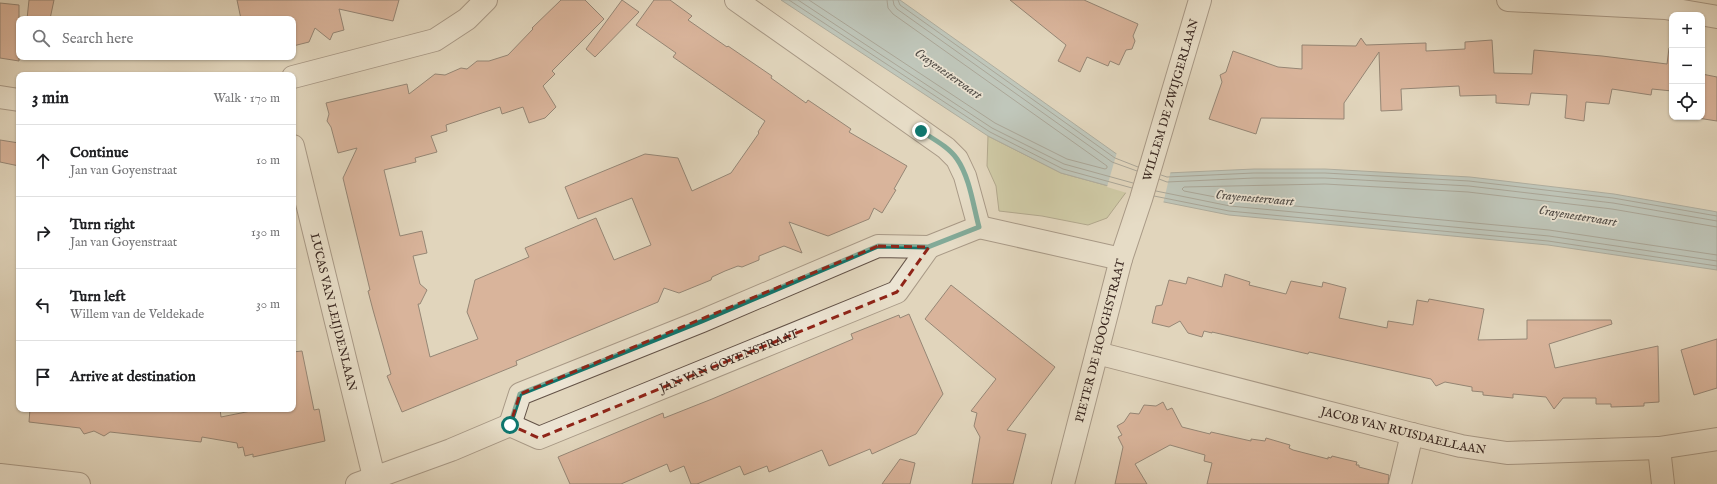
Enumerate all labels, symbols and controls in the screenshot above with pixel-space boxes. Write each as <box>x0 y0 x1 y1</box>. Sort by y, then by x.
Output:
map controls <box>1669 12 1705 120</box>
button: + <box>1669 12 1705 48</box>
search box <box>16 16 296 60</box>
street label: WILLEM DE ZWIJGERLAAN <box>1140 17 1202 183</box>
icon: search <box>30 27 52 49</box>
text: Search here <box>62 29 133 48</box>
water label: Crayenestervaart <box>911 45 986 104</box>
button: − <box>1669 48 1705 84</box>
button: locate <box>1669 84 1705 120</box>
text: 3 min <box>32 88 69 109</box>
text: Walk · 170 m <box>214 90 280 107</box>
route end <box>912 122 930 140</box>
text: Continue <box>70 143 128 162</box>
icon: ahead <box>32 150 54 172</box>
text: 10 m <box>256 152 280 169</box>
text: Jan van Goyenstraat <box>70 162 177 179</box>
water label: Crayenestervaart <box>1215 187 1296 210</box>
water label: Crayenestervaart <box>1538 202 1619 231</box>
text: Turn right <box>70 215 135 234</box>
icon: right <box>32 222 54 244</box>
text: 130 m <box>251 224 280 241</box>
street label: LUCAS VAN LEIJDENLAAN <box>307 232 360 393</box>
text: Jan van Goyenstraat <box>70 234 177 251</box>
street label: PIETER DE HOOGHSTRAAT <box>1072 257 1129 424</box>
text: Turn left <box>70 287 126 306</box>
icon: left <box>32 294 54 316</box>
text: 30 m <box>256 296 280 313</box>
text: Willem van de Veldekade <box>70 306 204 323</box>
street label: JAN VAN GOYENSTRAAT <box>656 326 801 398</box>
icon: arrive <box>32 366 54 388</box>
text: Arrive at destination <box>70 367 196 386</box>
street label: JACOB VAN RUISDAELLAAN <box>1317 403 1487 458</box>
route start <box>501 416 519 434</box>

